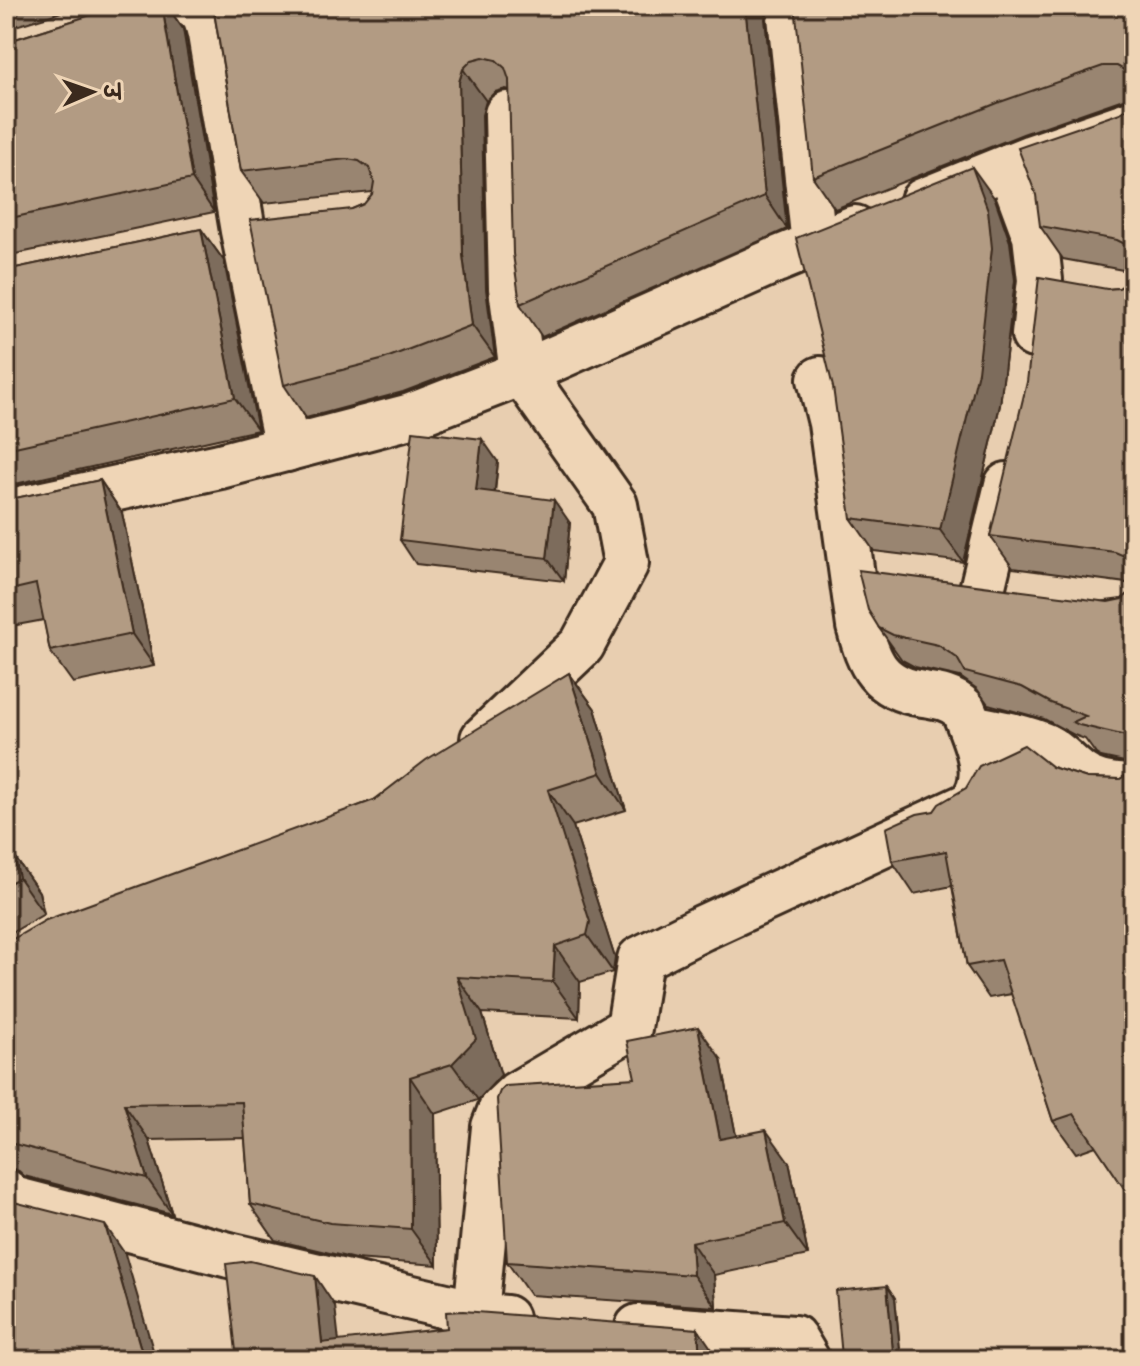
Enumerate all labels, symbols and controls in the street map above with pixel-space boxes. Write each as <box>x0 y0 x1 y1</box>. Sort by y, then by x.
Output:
north arrow <box>52 52 132 132</box>
text: उ <box>95 81 126 102</box>

